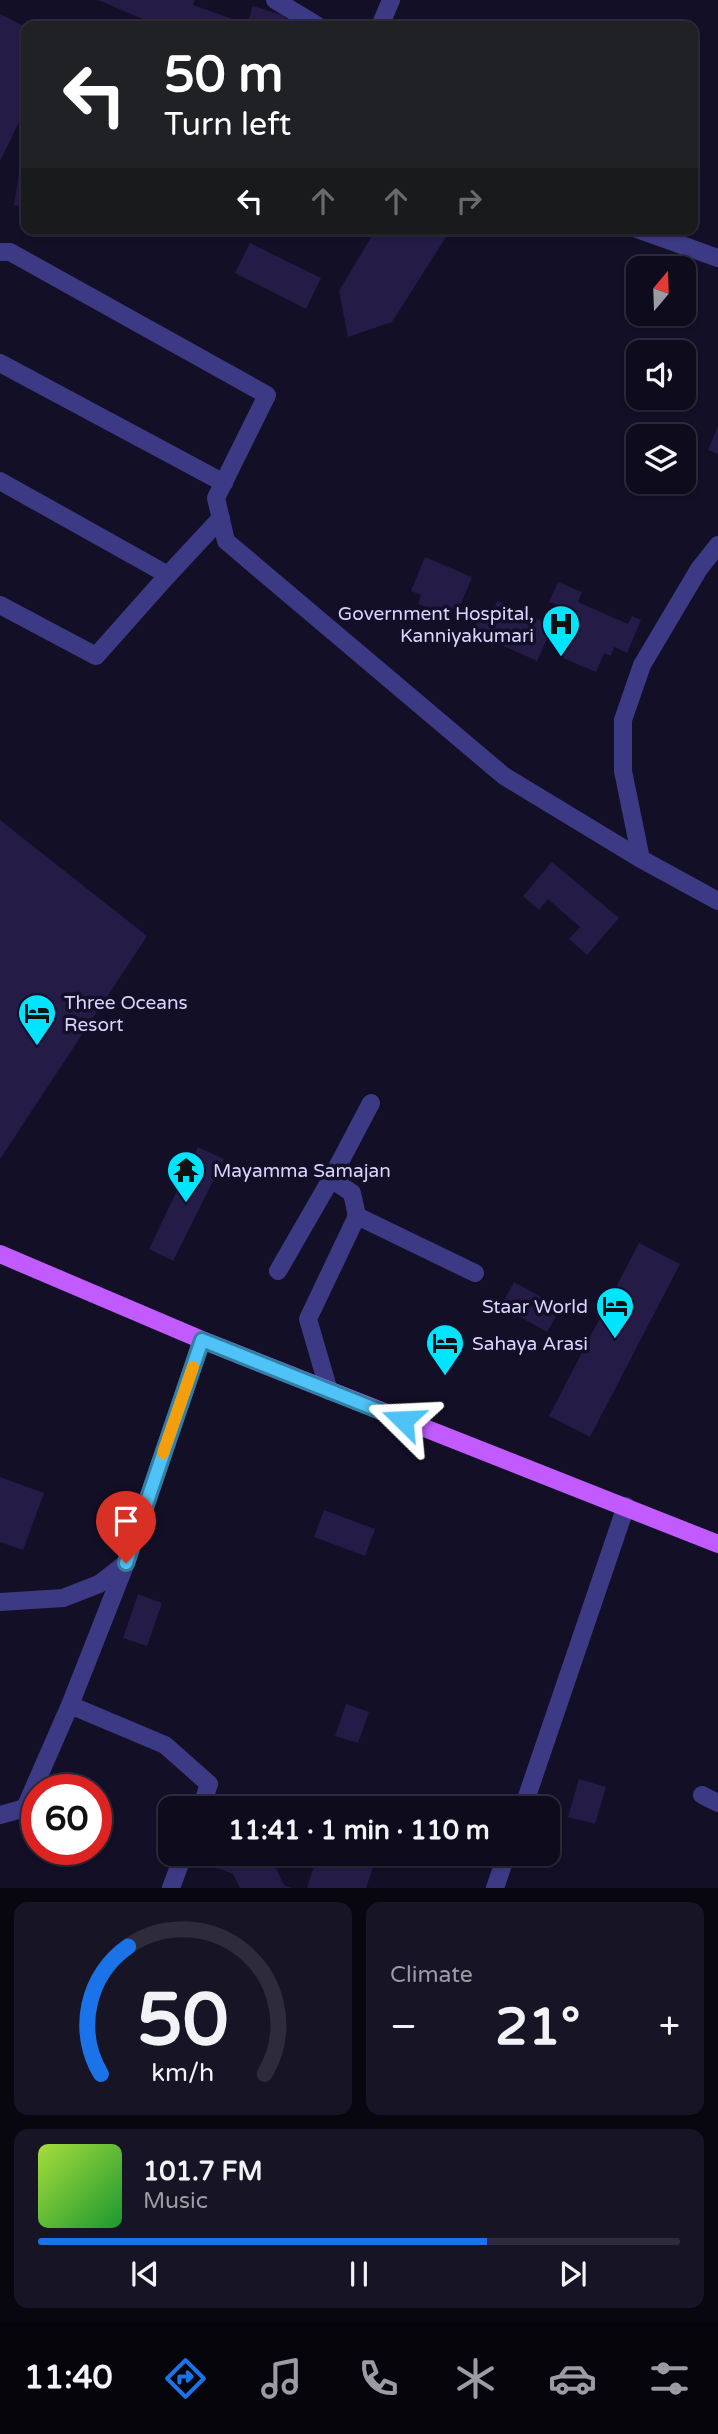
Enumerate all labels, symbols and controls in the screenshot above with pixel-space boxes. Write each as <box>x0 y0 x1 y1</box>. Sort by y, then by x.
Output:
text: 50 m <box>164 46 283 105</box>
icon: left <box>49 49 140 140</box>
text: Turn left <box>164 106 291 144</box>
icon: left <box>231 182 269 220</box>
icon: ahead <box>304 182 342 220</box>
icon: ahead <box>377 182 415 220</box>
icon: right <box>450 182 488 220</box>
north arrow <box>626 256 696 326</box>
map controls <box>626 256 696 494</box>
button: sound <box>626 340 696 410</box>
button: layers <box>626 424 696 494</box>
place label: Government Hospital, Kanniyakumari <box>338 603 534 647</box>
hospital icon: Government Hospital, Kanniyakumari <box>540 603 582 658</box>
hotel icon: Three Oceans Resort <box>16 992 58 1047</box>
place label: Three Oceans Resort <box>64 992 188 1036</box>
temple icon: Mayamma Samajan <box>165 1149 207 1204</box>
place label: Mayamma Samajan <box>213 1160 391 1182</box>
hotel icon: Staar World <box>594 1285 636 1340</box>
place label: Staar World <box>482 1296 588 1318</box>
hotel icon: Sahaya Arasi <box>424 1322 466 1377</box>
place label: Sahaya Arasi <box>472 1333 588 1355</box>
position arrow <box>366 1383 440 1457</box>
pin <box>96 1491 156 1563</box>
icon: arrive <box>107 1502 145 1540</box>
speed limit sign: 60 <box>21 1774 112 1865</box>
text: 11:41 · 1 min · 110 m <box>228 1815 490 1846</box>
text: Climate <box>390 1961 473 1989</box>
text: 50 <box>137 1978 229 2066</box>
text: 21° <box>495 1996 580 2059</box>
text: − <box>390 2004 417 2050</box>
text: + <box>659 2004 680 2050</box>
text: km/h <box>152 2058 214 2088</box>
text: 101.7 FM <box>143 2156 263 2187</box>
text: Music <box>143 2187 208 2215</box>
icon: previous <box>126 2255 164 2293</box>
icon: pause <box>340 2255 378 2293</box>
icon: next <box>554 2255 592 2293</box>
icon: directions <box>161 2354 210 2403</box>
icon: music <box>257 2354 306 2403</box>
icon: phone <box>354 2354 403 2403</box>
icon: climate <box>451 2354 500 2403</box>
icon: car <box>548 2354 597 2403</box>
icon: filters <box>645 2354 694 2403</box>
text: 11:40 <box>24 2359 113 2397</box>

